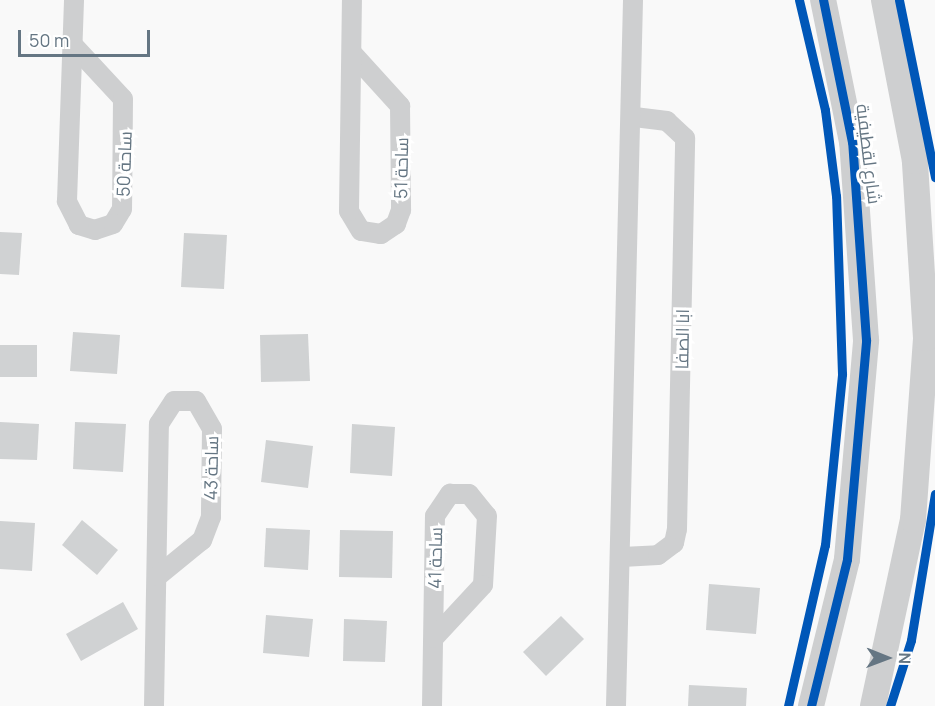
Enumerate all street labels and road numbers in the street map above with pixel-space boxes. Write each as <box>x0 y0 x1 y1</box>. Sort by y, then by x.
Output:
street label: شارع لقطيفية <box>852 103 886 205</box>
street label: ساحة 50 <box>112 131 136 197</box>
street label: ساحة 51 <box>390 137 412 199</box>
street label: ابا الصفا <box>671 309 693 369</box>
street label: ساحة 43 <box>200 435 222 501</box>
street label: ساحة 41 <box>424 527 446 589</box>

